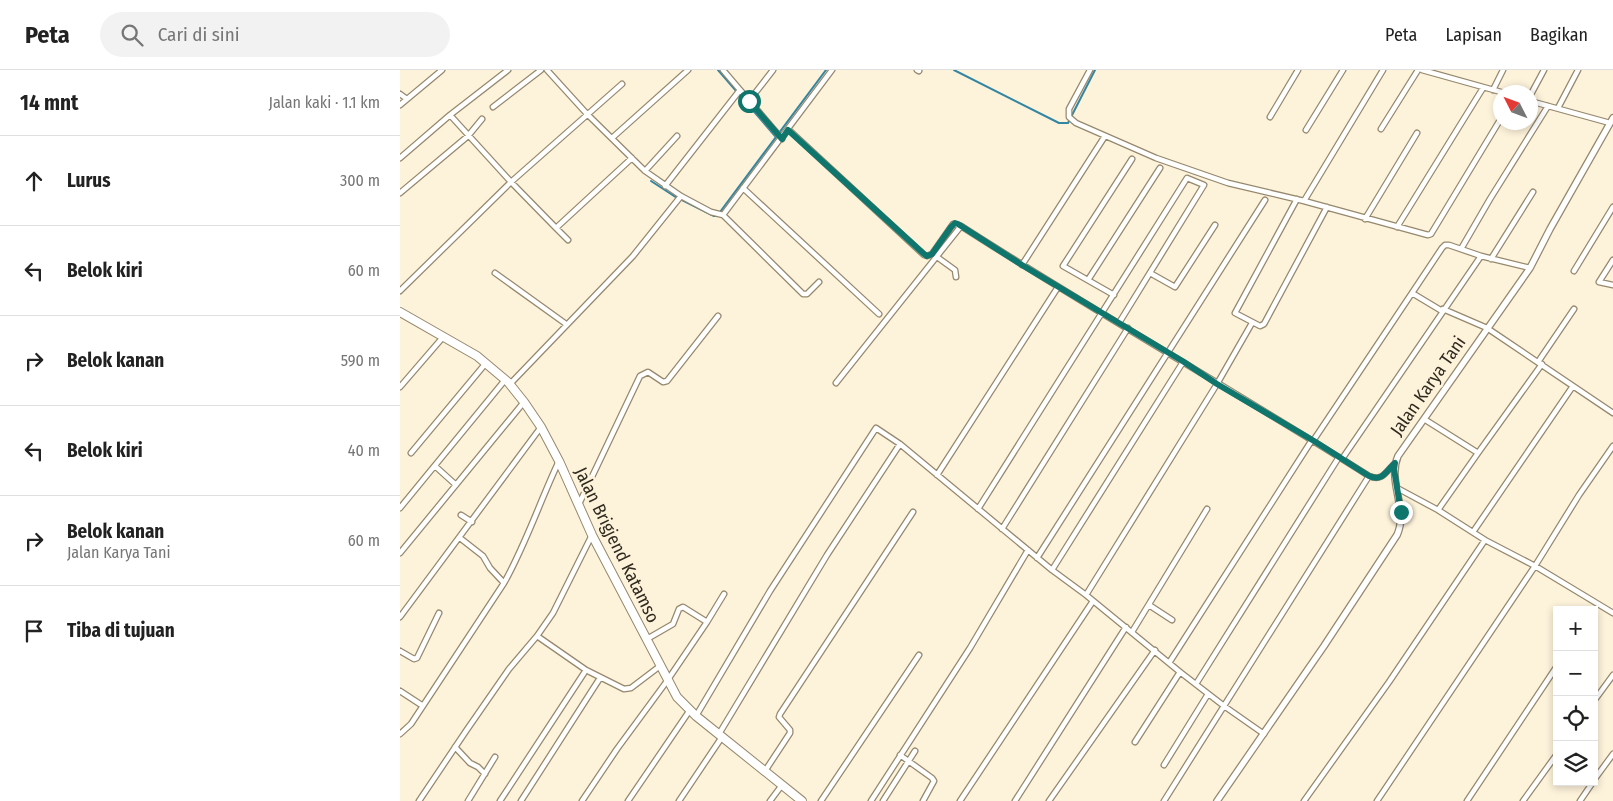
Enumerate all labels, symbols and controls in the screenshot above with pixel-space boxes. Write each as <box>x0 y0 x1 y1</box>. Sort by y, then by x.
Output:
search box <box>100 12 450 57</box>
text: Peta <box>25 21 70 49</box>
icon: search <box>118 21 146 49</box>
text: Cari di sini <box>158 23 239 46</box>
text: Peta <box>1385 24 1417 46</box>
text: Lapisan <box>1445 24 1502 46</box>
text: Bagikan <box>1530 24 1588 46</box>
north arrow <box>1493 85 1538 130</box>
text: 14 mnt <box>20 90 78 116</box>
route start <box>738 90 761 113</box>
text: Jalan kaki · 1.1 km <box>269 93 380 112</box>
icon: ahead <box>20 167 48 195</box>
text: Lurus <box>67 169 111 192</box>
text: 300 m <box>340 171 380 190</box>
icon: left <box>20 257 48 285</box>
text: Belok kiri <box>67 259 143 282</box>
text: 60 m <box>348 261 380 280</box>
street label: Jalan Karya Tani <box>1386 332 1470 440</box>
icon: right <box>20 347 48 375</box>
text: Belok kanan <box>67 349 164 372</box>
text: 590 m <box>341 351 380 370</box>
icon: left <box>20 437 48 465</box>
text: Belok kiri <box>67 439 143 462</box>
text: 40 m <box>348 441 380 460</box>
street label: Jalan Brigjend Katamso <box>570 464 664 626</box>
route end <box>1390 501 1413 524</box>
text: Belok kanan <box>67 520 164 543</box>
icon: right <box>20 527 48 555</box>
text: 60 m <box>348 531 380 550</box>
text: Jalan Karya Tani <box>67 543 170 562</box>
map controls <box>1553 606 1598 786</box>
button: + <box>1553 606 1598 651</box>
icon: arrive <box>20 617 48 645</box>
text: Tiba di tujuan <box>67 619 175 642</box>
button: − <box>1553 651 1598 696</box>
button: locate <box>1553 696 1598 741</box>
button: layers <box>1553 741 1598 786</box>

